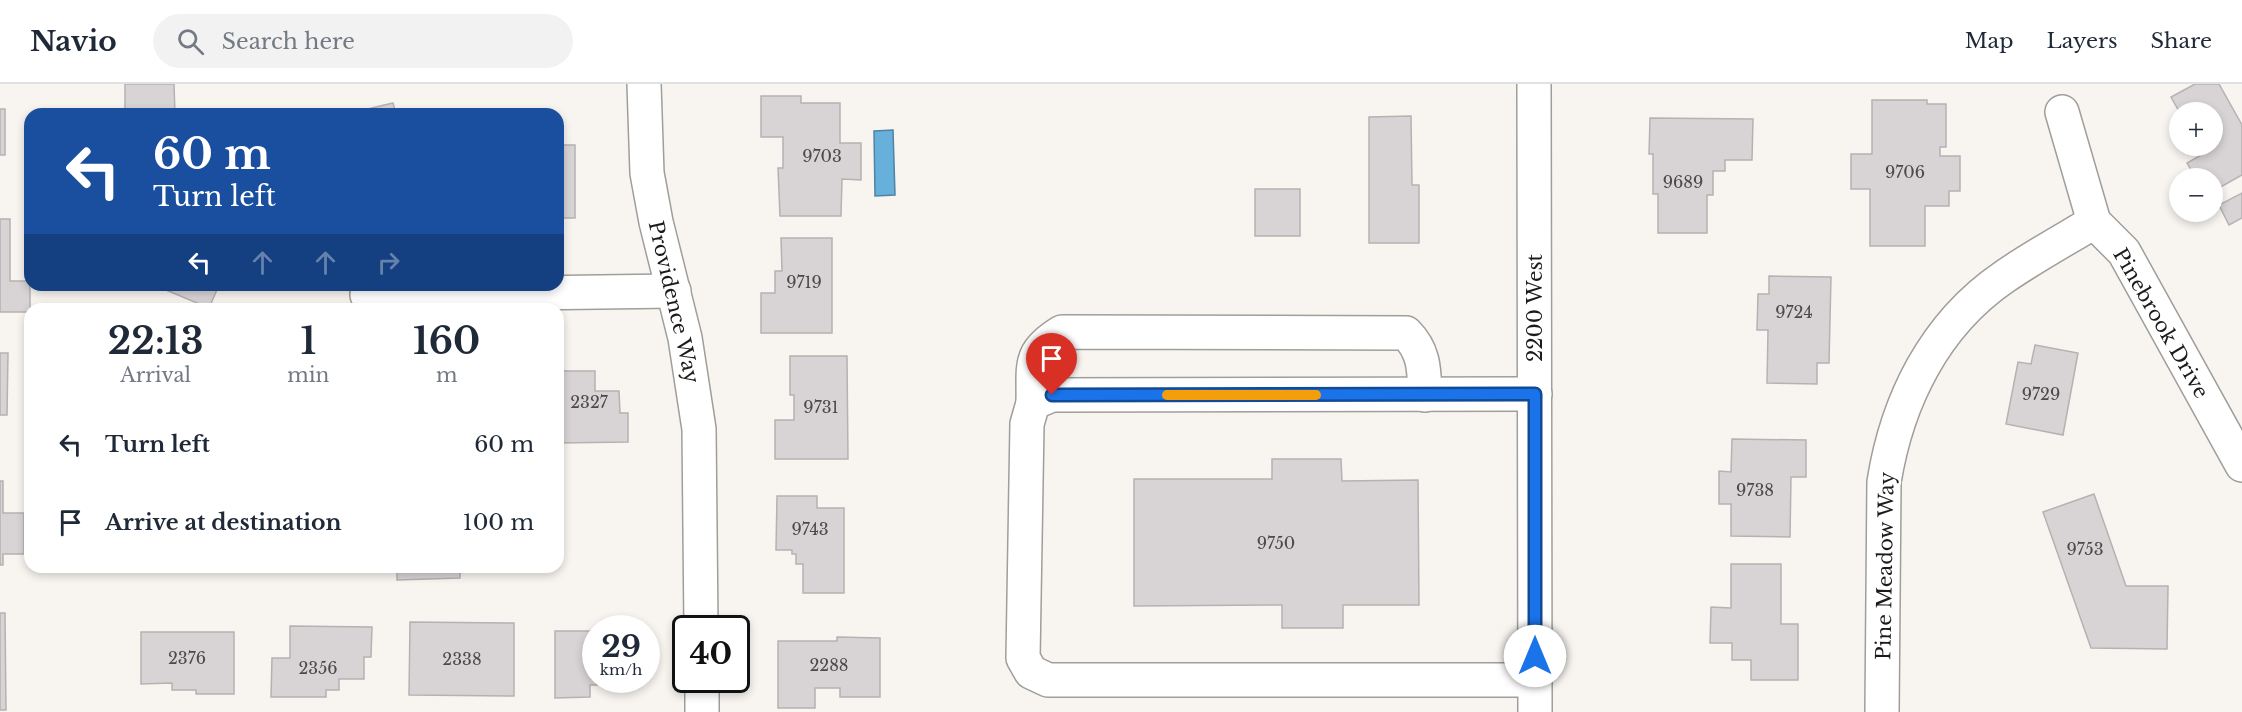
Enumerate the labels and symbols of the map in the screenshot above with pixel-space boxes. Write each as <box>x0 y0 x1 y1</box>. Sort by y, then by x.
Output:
house number: 9703 <box>802 146 842 166</box>
house number: 9706 <box>1885 162 1925 182</box>
house number: 9689 <box>1663 172 1703 192</box>
street label: Providence Way <box>644 219 704 386</box>
street label: Pinebrook Drive <box>2108 244 2214 402</box>
street label: 2200 West <box>1523 253 1547 362</box>
house number: 9719 <box>786 272 822 292</box>
house number: 9724 <box>1775 302 1813 322</box>
pin <box>1026 333 1077 395</box>
house number: 9729 <box>2022 384 2060 404</box>
house number: 2327 <box>570 392 609 412</box>
house number: 9731 <box>803 397 839 417</box>
street label: Pine Meadow Way <box>1871 471 1899 660</box>
house number: 9738 <box>1736 480 1774 500</box>
house number: 9743 <box>791 519 829 539</box>
house number: 9750 <box>1257 533 1295 553</box>
house number: 9753 <box>2066 539 2104 559</box>
speed limit sign: 40 <box>672 615 750 693</box>
position arrow <box>1503 624 1567 688</box>
house number: 2376 <box>168 648 206 668</box>
house number: 2338 <box>442 649 482 669</box>
house number: 2288 <box>809 655 849 675</box>
house number: 2356 <box>298 658 338 678</box>

